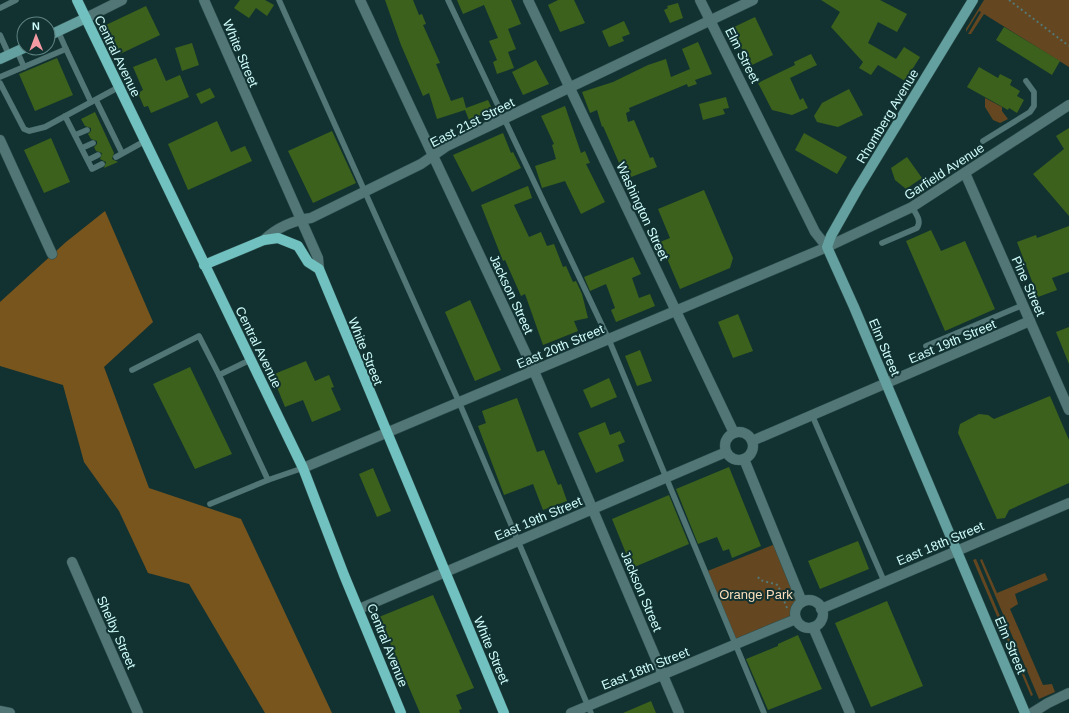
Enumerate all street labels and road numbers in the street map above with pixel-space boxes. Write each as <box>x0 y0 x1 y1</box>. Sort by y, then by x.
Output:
street label: Central Avenue <box>91 13 144 99</box>
street label: White Street <box>220 17 262 89</box>
street label: Elm Street <box>722 25 763 86</box>
street label: Rhomberg Avenue <box>853 66 922 166</box>
street label: East 21st Street <box>428 95 517 150</box>
street label: Garfield Avenue <box>901 140 987 203</box>
street label: Washington Street <box>613 160 672 263</box>
street label: Jackson Street <box>487 252 537 337</box>
street label: Pine Street <box>1009 254 1049 319</box>
street label: Central Avenue <box>232 304 285 390</box>
street label: White Street <box>345 315 386 388</box>
street label: Elm Street <box>866 316 903 378</box>
street label: East 19th Street <box>906 316 998 367</box>
street label: East 20th Street <box>514 321 606 372</box>
street label: East 19th Street <box>492 493 584 544</box>
street label: East 18th Street <box>894 518 986 569</box>
street label: Jackson Street <box>618 549 665 634</box>
street label: Shelby Street <box>94 594 139 671</box>
street label: Central Avenue <box>364 601 411 689</box>
street label: White Street <box>471 614 513 686</box>
street label: Elm Street <box>992 614 1029 676</box>
street label: East 18th Street <box>599 644 692 693</box>

